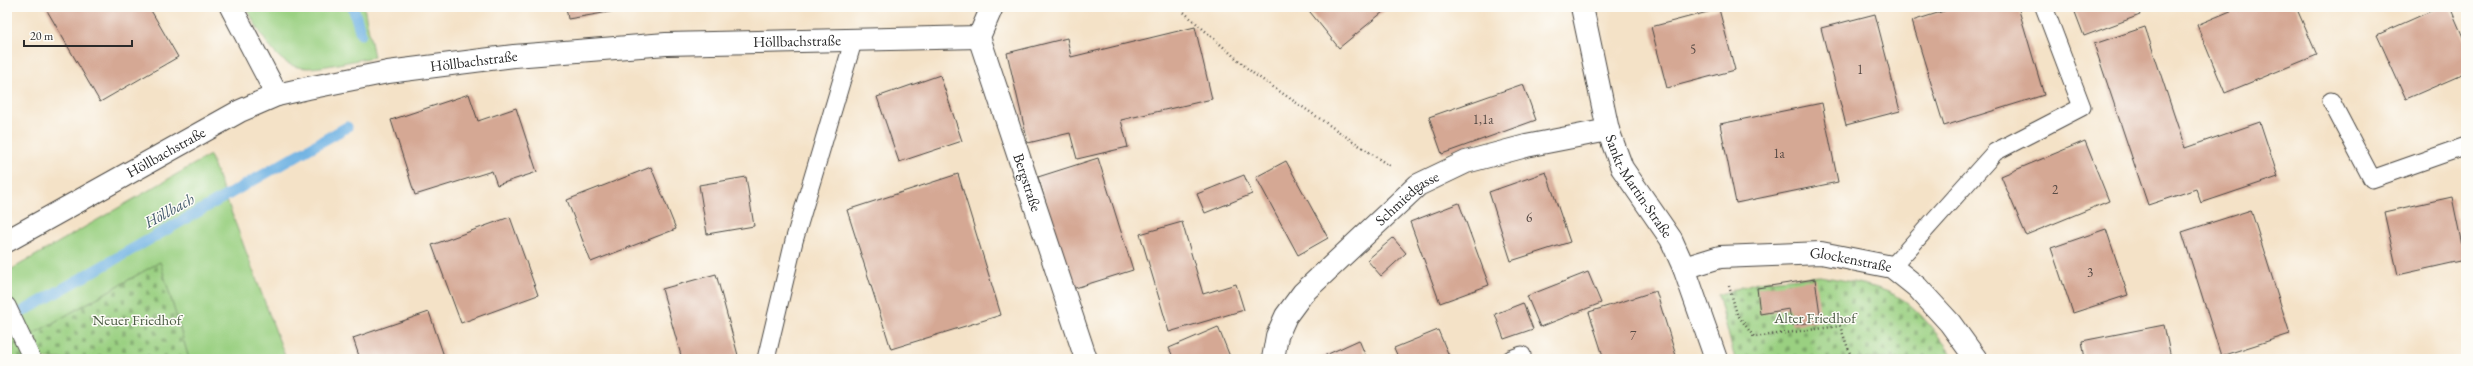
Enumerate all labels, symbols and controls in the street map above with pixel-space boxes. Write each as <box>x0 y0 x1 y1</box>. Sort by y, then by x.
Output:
scale bar <box>24 22 132 48</box>
text: 20 m <box>30 28 54 44</box>
street label: Höllbachstraße <box>753 30 841 51</box>
house number: 5 <box>1690 41 1696 58</box>
street label: Höllbachstraße <box>429 46 518 76</box>
house number: 1 <box>1857 61 1863 78</box>
house number: 1,1a <box>1473 111 1494 128</box>
street label: Höllbachstraße <box>123 122 209 182</box>
street label: Sankt-Martin-Straße <box>1601 132 1677 241</box>
house number: 1a <box>1773 145 1786 162</box>
street label: Bergstraße <box>1009 151 1046 214</box>
street label: Schmiedgasse <box>1371 166 1442 230</box>
house number: 2 <box>2052 181 2059 198</box>
water label: Höllbach <box>140 188 198 233</box>
house number: 6 <box>1526 209 1532 226</box>
street label: Glockenstraße <box>1809 243 1893 276</box>
house number: 3 <box>2087 264 2093 281</box>
park label: Alter Friedhof <box>1773 308 1858 327</box>
park label: Neuer Friedhof <box>92 310 184 329</box>
house number: 7 <box>1630 327 1637 344</box>

